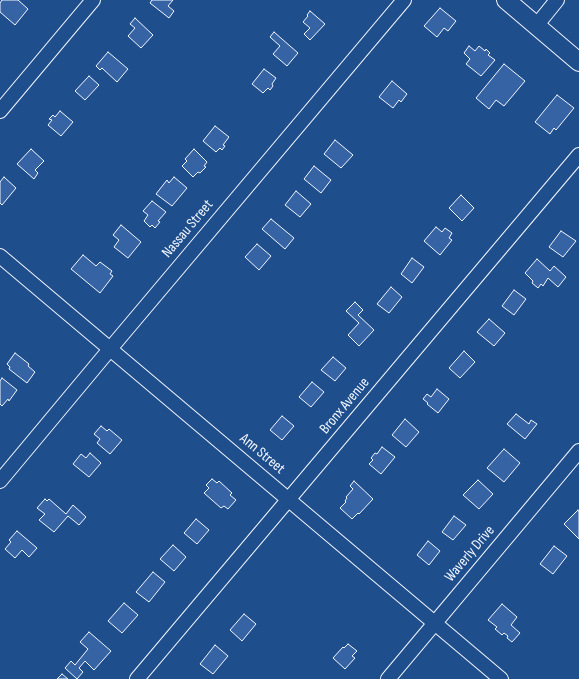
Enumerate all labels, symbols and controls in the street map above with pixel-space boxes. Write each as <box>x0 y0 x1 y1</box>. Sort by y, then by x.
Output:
street label: Nassau Street <box>159 196 217 262</box>
street label: Bronx Avenue <box>316 374 374 438</box>
street label: Ann Street <box>236 430 288 478</box>
street label: Waverly Drive <box>441 522 499 586</box>

